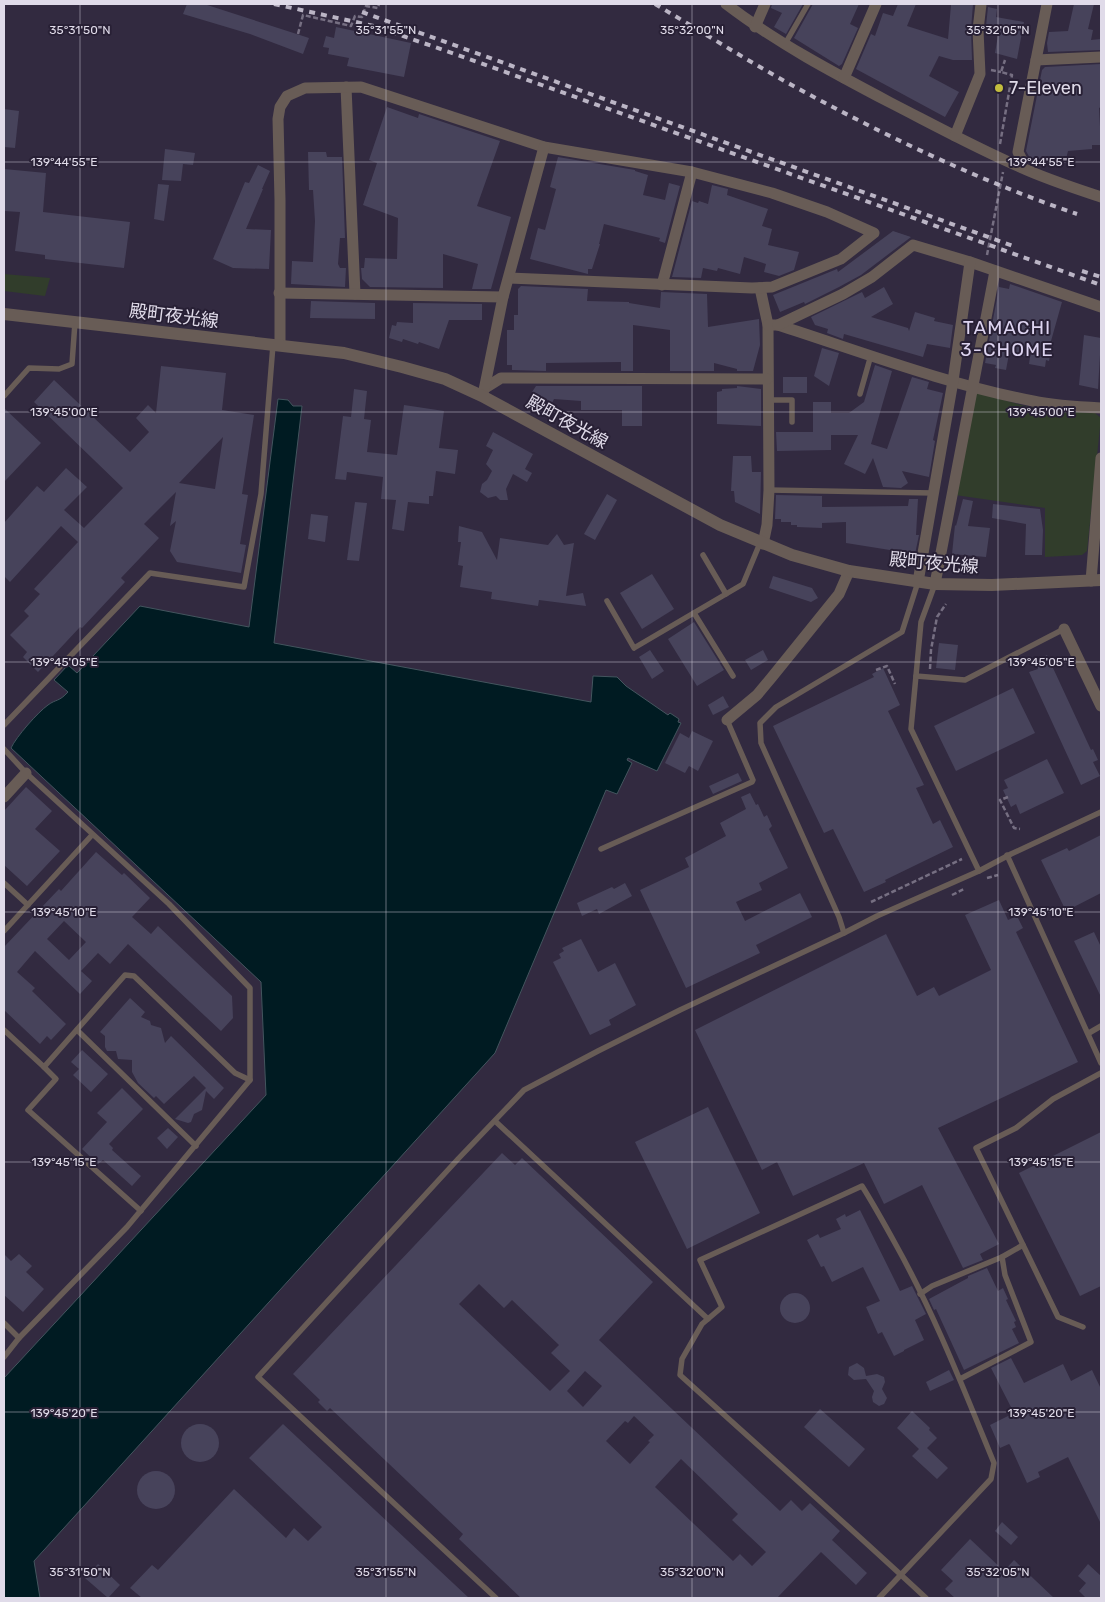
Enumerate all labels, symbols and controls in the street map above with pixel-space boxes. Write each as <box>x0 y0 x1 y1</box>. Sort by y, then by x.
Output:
text: 35°31'50"N <box>49 23 111 37</box>
text: 35°31'55"N <box>356 23 416 37</box>
text: 35°32'00"N <box>660 23 724 37</box>
text: 35°32'05"N <box>966 23 1030 37</box>
place label: 7-Eleven <box>1009 77 1082 99</box>
marker: 7-Eleven <box>993 82 1005 94</box>
text: 139°44'55"E <box>31 155 97 169</box>
text: 139°44'55"E <box>1008 155 1074 169</box>
street label: 殿町夜光線 <box>128 300 220 332</box>
district label: TAMACHI 3-CHOME <box>960 316 1054 361</box>
street label: 殿町夜光線 <box>522 391 612 453</box>
text: 139°45'00"E <box>30 405 98 419</box>
text: 139°45'00"E <box>1007 405 1075 419</box>
street label: 殿町夜光線 <box>888 548 980 578</box>
text: 139°45'05"E <box>30 655 98 669</box>
text: 139°45'05"E <box>1007 655 1075 669</box>
text: 139°45'10"E <box>31 905 97 919</box>
text: 139°45'10"E <box>1008 905 1074 919</box>
text: 139°45'15"E <box>32 1155 96 1169</box>
text: 139°45'15"E <box>1009 1155 1073 1169</box>
text: 139°45'20"E <box>30 1406 98 1420</box>
text: 139°45'20"E <box>1007 1406 1075 1420</box>
text: 35°31'50"N <box>49 1565 111 1579</box>
text: 35°31'55"N <box>356 1565 416 1579</box>
text: 35°32'00"N <box>660 1565 724 1579</box>
text: 35°32'05"N <box>966 1565 1030 1579</box>

